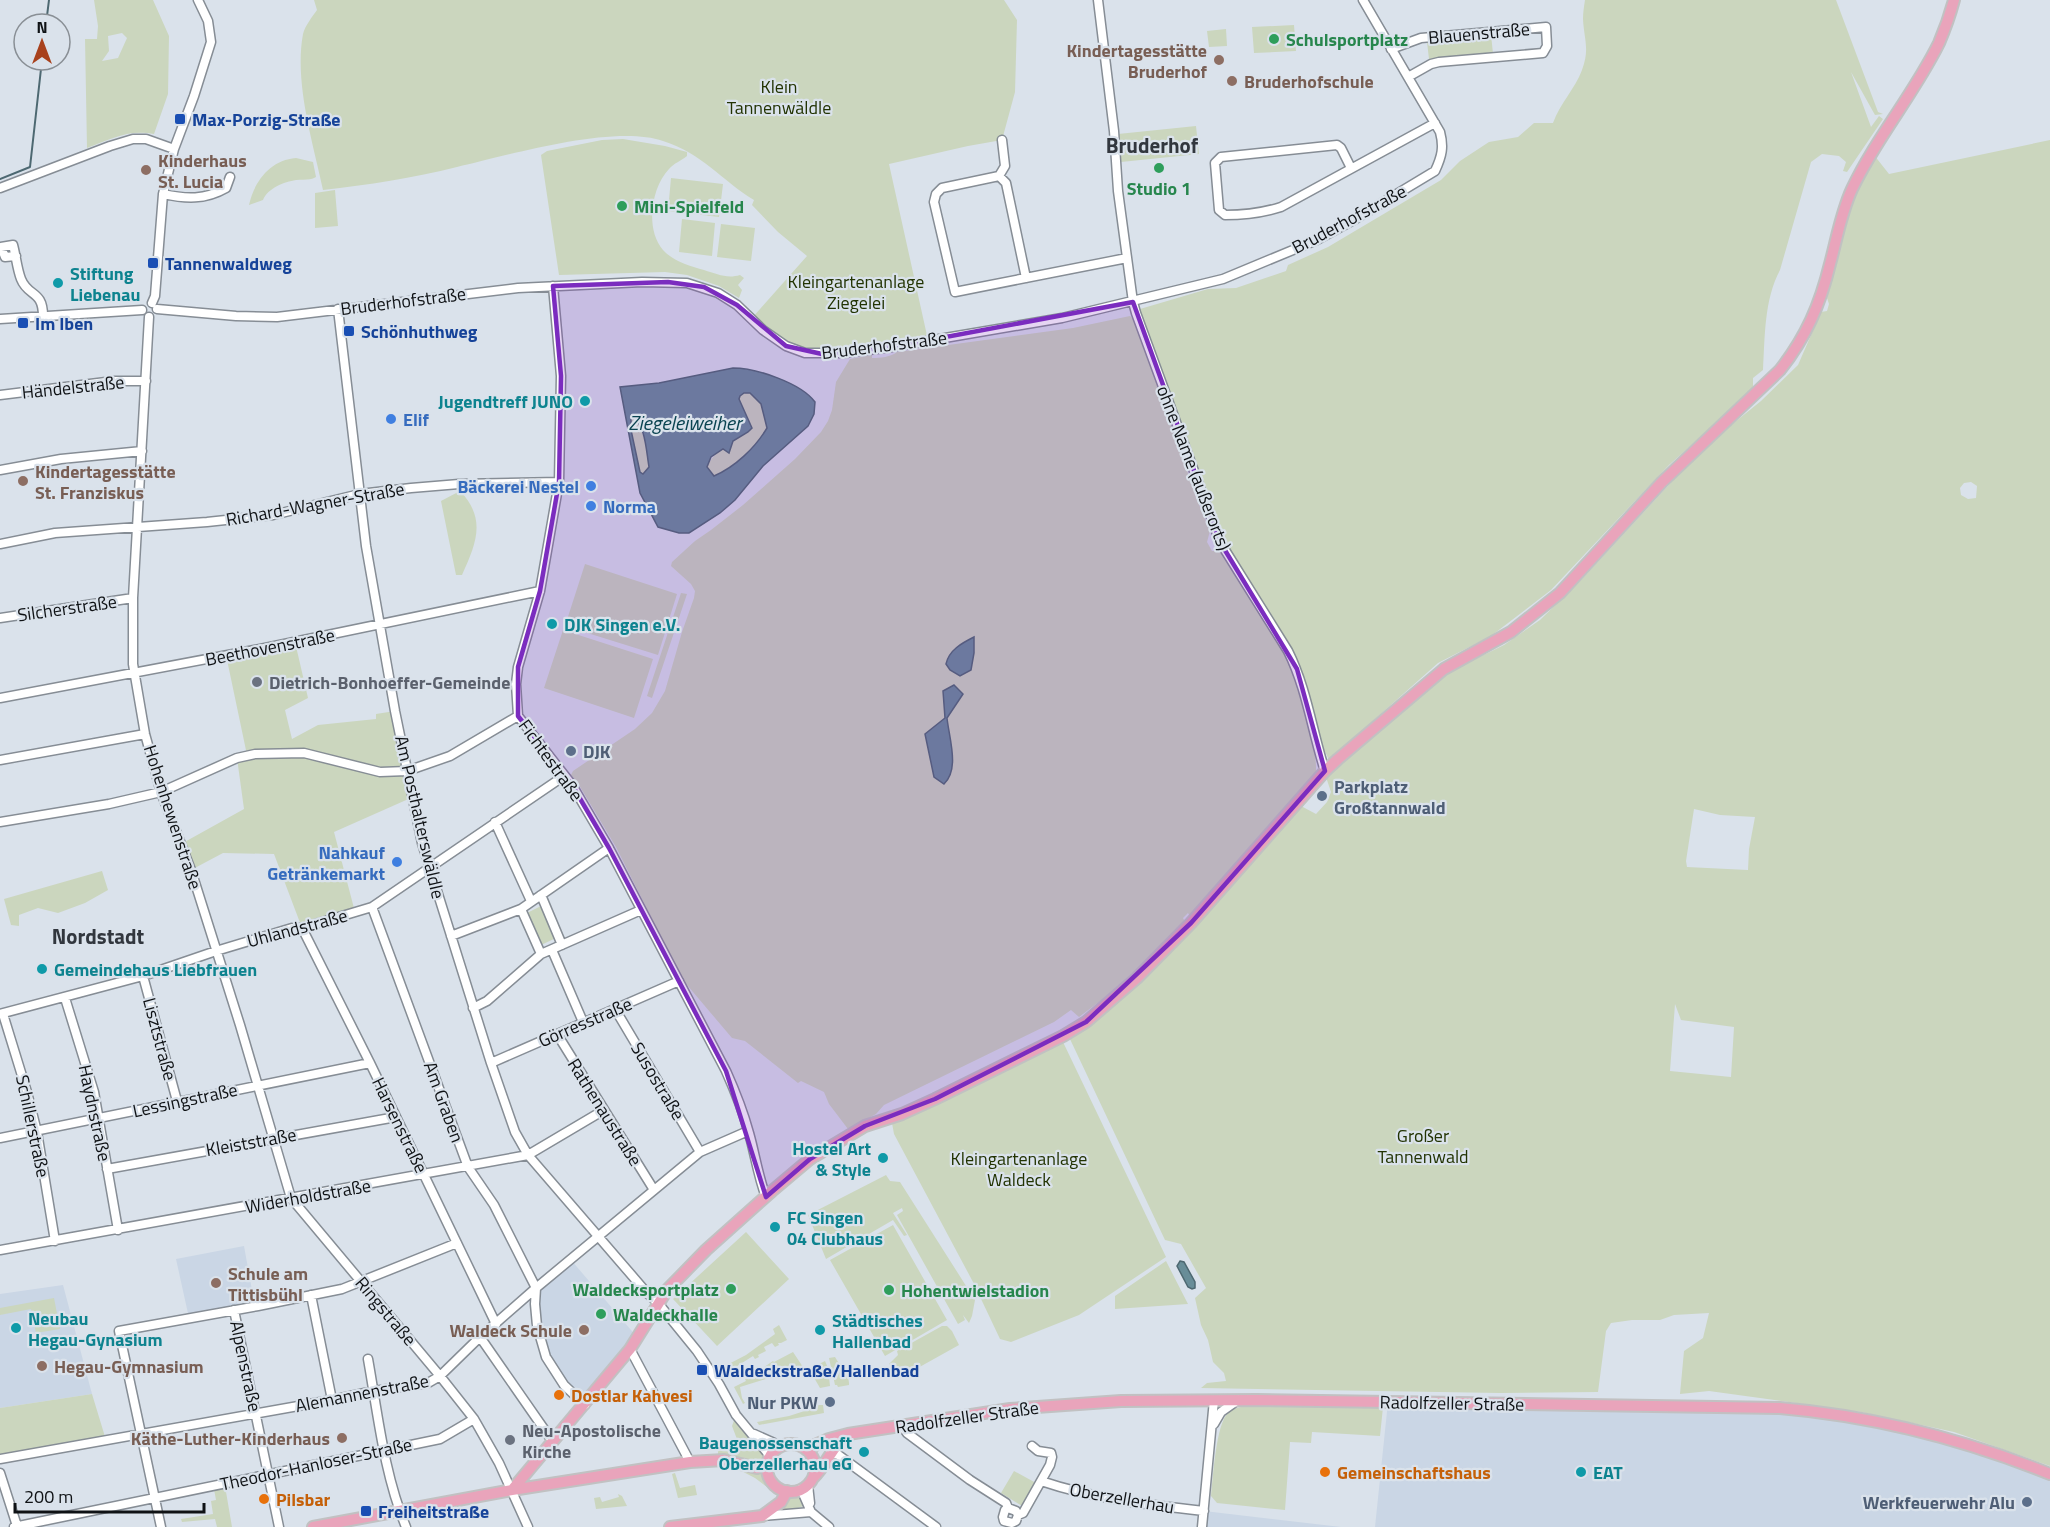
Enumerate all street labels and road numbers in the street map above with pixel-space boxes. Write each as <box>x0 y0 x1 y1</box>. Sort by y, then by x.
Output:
street label: Blauenstraße <box>1427 15 1531 51</box>
street label: Bruderhofstraße <box>1287 177 1411 261</box>
street label: Bruderhofstraße <box>339 280 467 322</box>
street label: Bruderhofstraße <box>820 324 948 366</box>
street label: Händelstraße <box>20 368 126 406</box>
street label: ohne Name (außerorts) <box>1150 381 1238 555</box>
street label: Richard-Wagner-Straße <box>224 475 406 533</box>
street label: Silcherstraße <box>16 588 118 628</box>
street label: Beethovenstraße <box>203 621 337 673</box>
street label: Fichtestraße <box>512 713 590 807</box>
street label: Am Posthalterswäldle <box>388 733 452 901</box>
street label: Hohenhewenstraße <box>137 741 209 893</box>
street label: Uhlandstraße <box>244 902 350 954</box>
street label: Görresstraße <box>534 990 636 1054</box>
street label: Lisztstraße <box>136 995 184 1083</box>
street label: Susostraße <box>624 1037 692 1125</box>
street label: Rathenaustraße <box>561 1053 649 1171</box>
street label: Am Graben <box>417 1058 471 1146</box>
street label: Haydnstraße <box>72 1062 118 1164</box>
street label: Schillerstraße <box>9 1072 57 1180</box>
street label: Harsenstraße <box>365 1072 435 1178</box>
street label: Lessingstraße <box>130 1076 240 1124</box>
street label: Kleiststraße <box>204 1121 298 1163</box>
street label: Widerholdstraße <box>243 1172 373 1220</box>
street label: Ringstraße <box>349 1270 423 1352</box>
street label: Alpenstraße <box>223 1318 269 1414</box>
street label: Alemannenstraße <box>293 1367 431 1419</box>
street label: Radolfzeller Straße <box>1379 1388 1525 1418</box>
street label: Radolfzeller Straße <box>893 1394 1041 1440</box>
street label: Theodor-Hanloser-Straße <box>218 1430 414 1498</box>
street label: Oberzellerhau <box>1068 1476 1176 1520</box>

